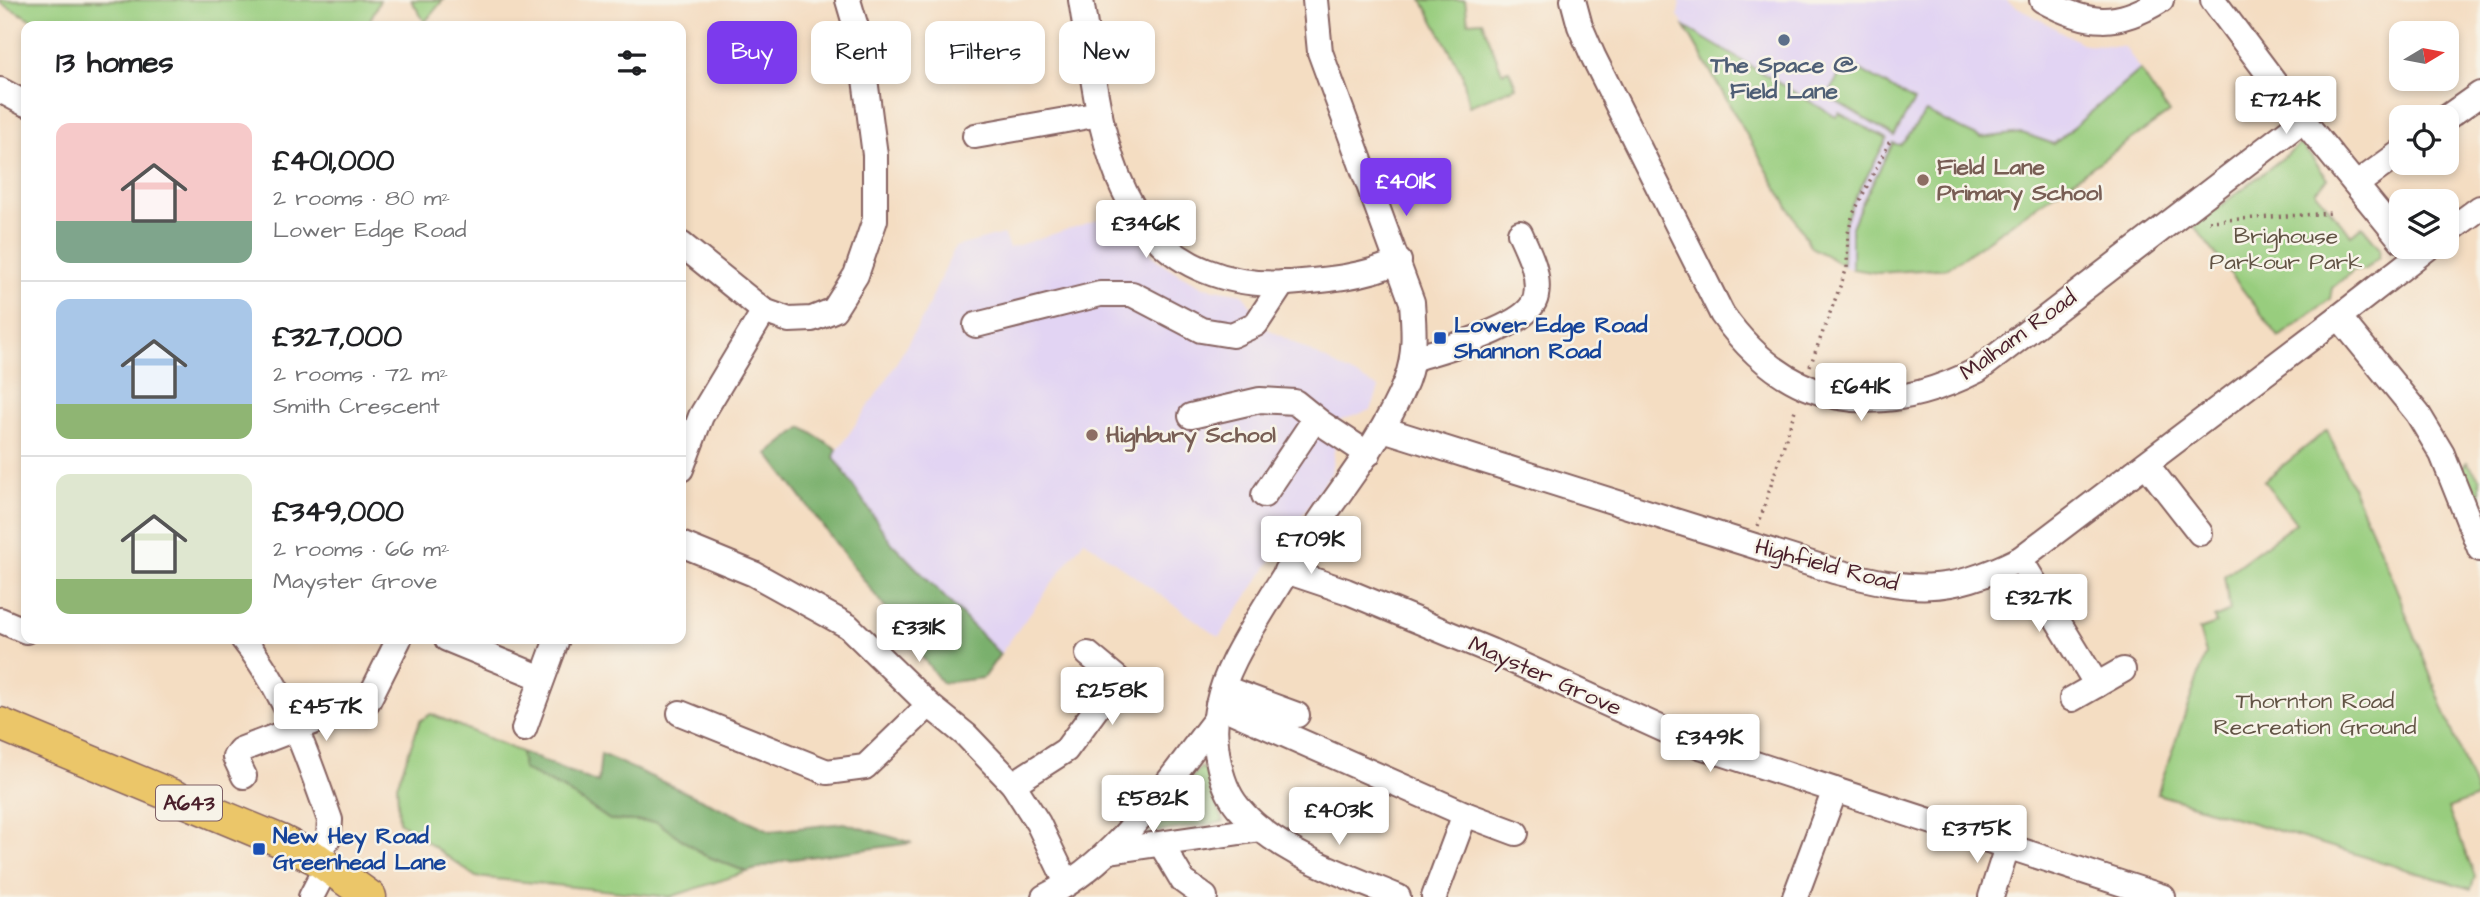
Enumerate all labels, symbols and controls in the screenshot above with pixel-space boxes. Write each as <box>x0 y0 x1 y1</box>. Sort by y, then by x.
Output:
chip: Buy <box>707 21 797 84</box>
chip: Rent <box>811 21 911 84</box>
chip: Filters <box>925 21 1045 84</box>
chip: New <box>1059 21 1155 84</box>
north arrow <box>2389 21 2459 91</box>
map controls <box>2389 21 2459 259</box>
marker: The Space @ Field Lane <box>1776 32 1792 48</box>
text: 13 homes <box>56 42 173 84</box>
icon: filters <box>613 44 651 82</box>
place label: The Space @ Field Lane <box>1710 49 1857 107</box>
pin: £724K <box>2237 76 2335 136</box>
text: £724K <box>2251 83 2321 115</box>
button: locate <box>2389 105 2459 175</box>
text: £401,000 <box>273 140 394 182</box>
icon: home <box>112 151 196 235</box>
place label: Field Lane Primary School <box>1937 151 2103 211</box>
pin: £401K <box>1357 158 1455 218</box>
text: £401K <box>1376 165 1436 197</box>
marker: Field Lane Primary School <box>1915 172 1931 188</box>
text: 2 rooms · 80 m² <box>273 182 450 214</box>
button: layers <box>2389 189 2459 259</box>
pin: £346K <box>1097 201 1195 260</box>
text: £346K <box>1112 207 1180 239</box>
text: Lower Edge Road <box>273 214 467 246</box>
park label: Brighouse Parkour Park <box>2210 220 2362 278</box>
street label: Malham Road <box>1953 282 2083 388</box>
place label: Lower Edge Road Shannon Road <box>1453 309 1648 367</box>
text: £327,000 <box>273 316 402 358</box>
icon: home <box>112 327 196 411</box>
marker: Lower Edge Road Shannon Road <box>1432 330 1448 346</box>
text: 2 rooms · 72 m² <box>273 358 448 390</box>
pin: £641K <box>1812 364 1910 423</box>
text: £641K <box>1831 370 1891 402</box>
text: Smith Crescent <box>273 390 440 422</box>
place label: Highbury School <box>1106 419 1276 453</box>
marker: Highbury School <box>1084 427 1100 443</box>
text: £349,000 <box>273 491 404 533</box>
icon: home <box>112 502 196 586</box>
pin: £709K <box>1262 516 1360 576</box>
text: £709K <box>1277 523 1345 555</box>
street label: Highfield Road <box>1751 530 1903 601</box>
text: 2 rooms · 66 m² <box>273 533 450 565</box>
text: Mayster Grove <box>273 565 437 597</box>
pin: £327K <box>1990 574 2088 634</box>
text: £327K <box>2006 581 2072 613</box>
pin: £331K <box>870 604 968 664</box>
text: £331K <box>893 611 945 643</box>
street label: Mayster Grove <box>1463 628 1627 725</box>
pin: £258K <box>1063 668 1161 727</box>
text: £258K <box>1077 674 1147 706</box>
pin: £457K <box>277 684 375 743</box>
park label: Thornton Road Recreation Ground <box>2213 685 2417 743</box>
text: £457K <box>290 690 362 722</box>
pin: £349K <box>1661 714 1759 774</box>
text: £349K <box>1677 721 1743 753</box>
pin: £582K <box>1104 776 1202 835</box>
text: £582K <box>1118 782 1188 814</box>
road number: A643 <box>156 786 222 820</box>
pin: £403K <box>1290 788 1388 847</box>
text: £403K <box>1305 794 1373 826</box>
pin: £375K <box>1928 806 2026 865</box>
text: £375K <box>1943 812 2011 844</box>
place label: New Hey Road Greenhead Lane <box>273 820 447 878</box>
marker: New Hey Road Greenhead Lane <box>251 841 267 857</box>

